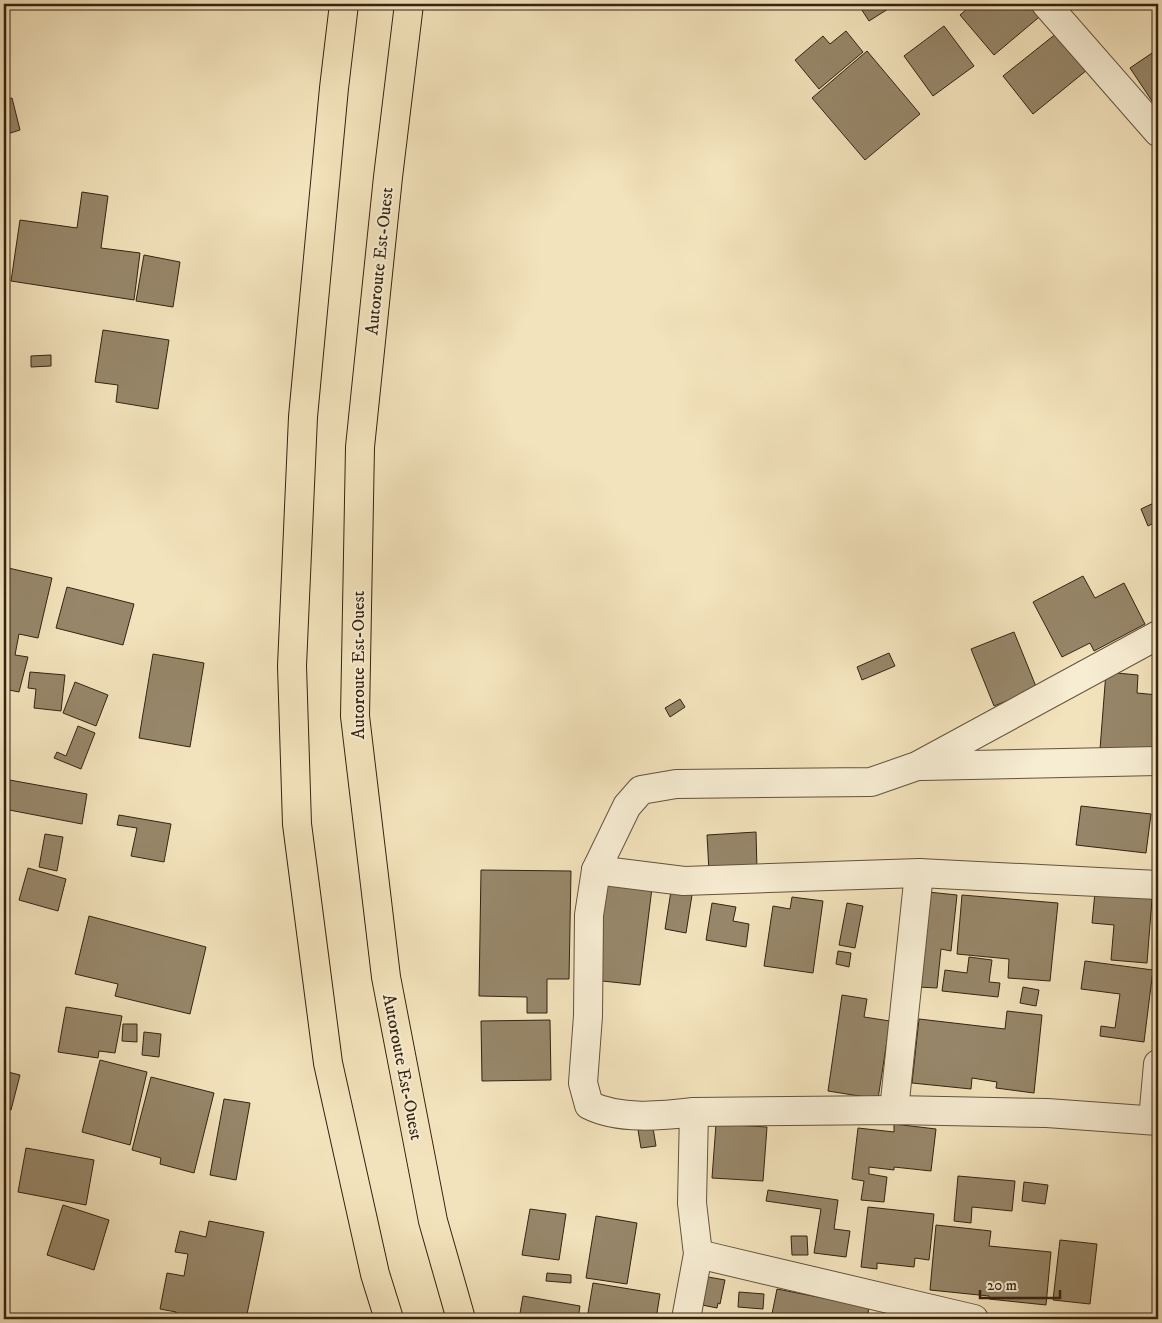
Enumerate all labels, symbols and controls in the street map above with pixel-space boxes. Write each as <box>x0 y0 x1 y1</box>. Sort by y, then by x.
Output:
street label: Autoroute Est-Ouest <box>361 186 399 336</box>
street label: Autoroute Est-Ouest <box>348 591 370 739</box>
street label: Autoroute Est-Ouest <box>377 992 427 1142</box>
scale bar <box>980 1268 1060 1300</box>
text: 20 m <box>987 1276 1017 1295</box>

